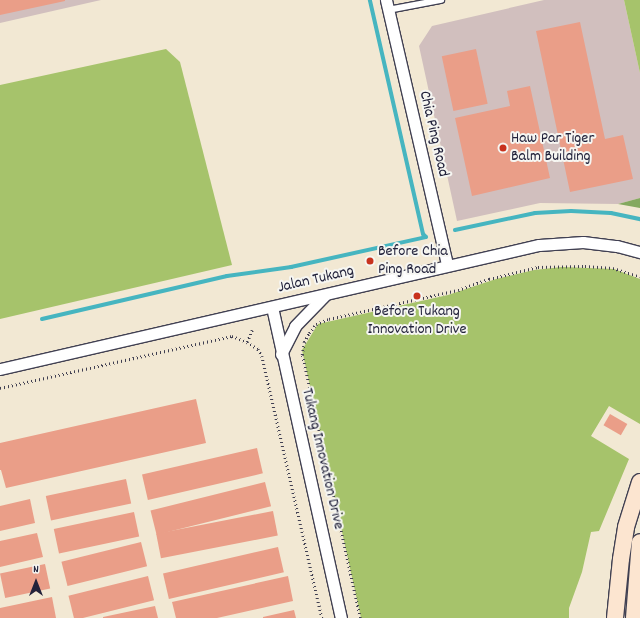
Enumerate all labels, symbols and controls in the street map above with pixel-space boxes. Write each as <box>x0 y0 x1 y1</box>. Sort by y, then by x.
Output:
street label: Chia Ping Road <box>414 89 452 179</box>
place label: Haw Par Tiger Balm Building <box>511 129 594 167</box>
marker: Haw Par Tiger Balm Building <box>498 143 508 153</box>
place label: Before Chia Ping Road <box>378 242 448 280</box>
marker: Before Chia Ping Road <box>365 256 375 266</box>
street label: Jalan Tukang <box>276 262 356 298</box>
marker: Before Tukang Innovation Drive <box>412 291 422 301</box>
place label: Before Tukang Innovation Drive <box>368 302 466 340</box>
street label: Tukang Innovation Drive <box>296 387 348 531</box>
north arrow <box>16 562 56 602</box>
text: N <box>33 562 39 578</box>

